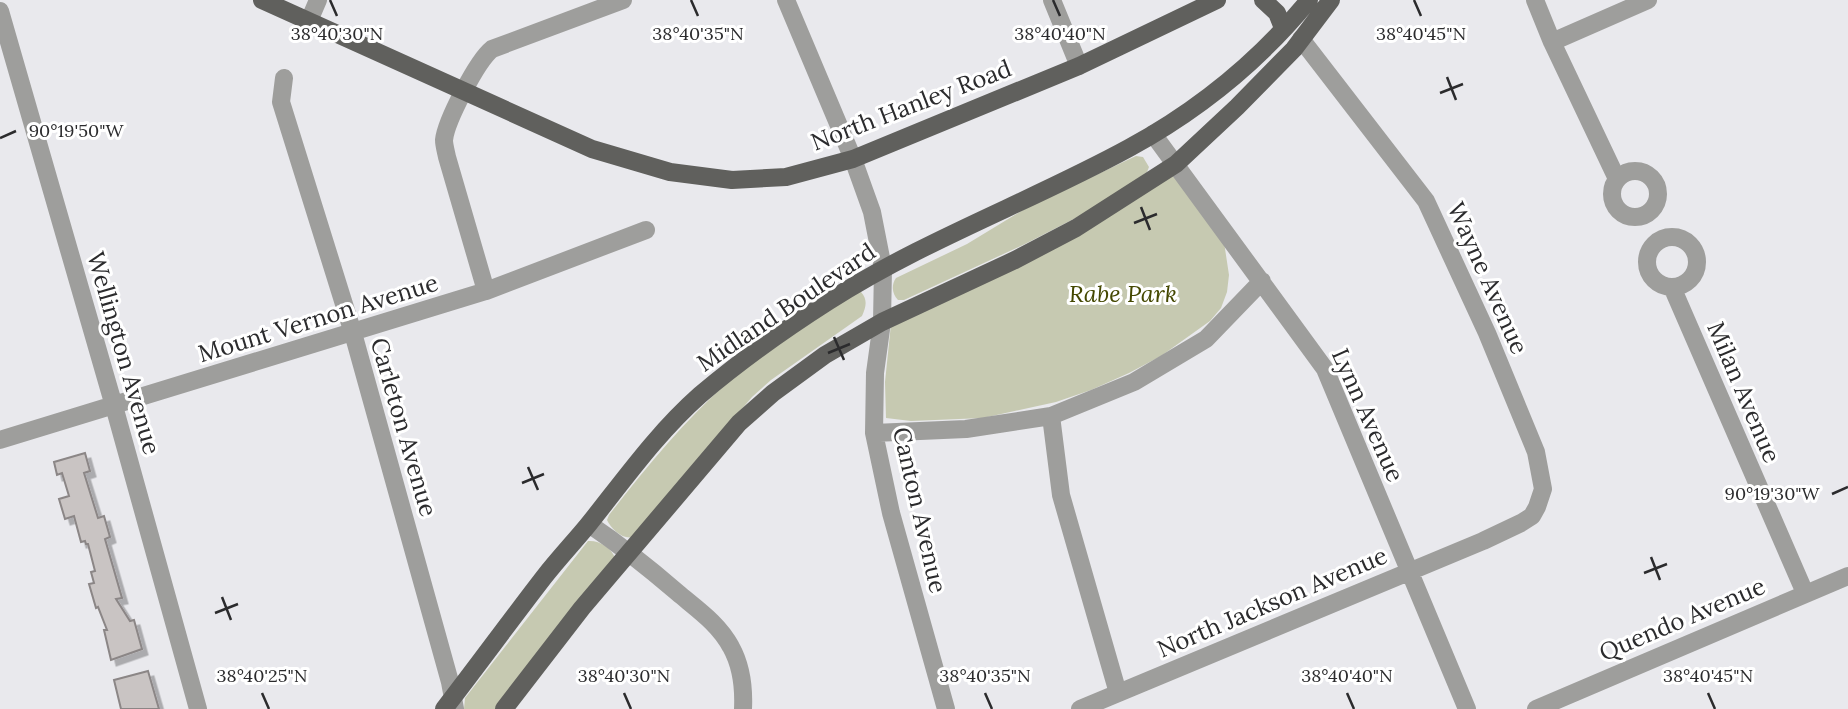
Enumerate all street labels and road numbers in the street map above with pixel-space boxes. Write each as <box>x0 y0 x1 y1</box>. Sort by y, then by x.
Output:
street label: North Hanley Road <box>806 53 1016 157</box>
street label: Wayne Avenue <box>1441 197 1535 359</box>
street label: Midland Boulevard <box>691 236 881 378</box>
street label: Wellington Avenue <box>80 248 168 458</box>
street label: Mount Vernon Avenue <box>194 267 442 369</box>
street label: Milan Avenue <box>1700 317 1788 467</box>
street label: Carleton Avenue <box>364 334 444 520</box>
street label: Lynn Avenue <box>1325 343 1411 487</box>
street label: Canton Avenue <box>886 424 954 596</box>
street label: North Jackson Avenue <box>1152 540 1392 664</box>
street label: Quendo Avenue <box>1594 570 1770 668</box>

